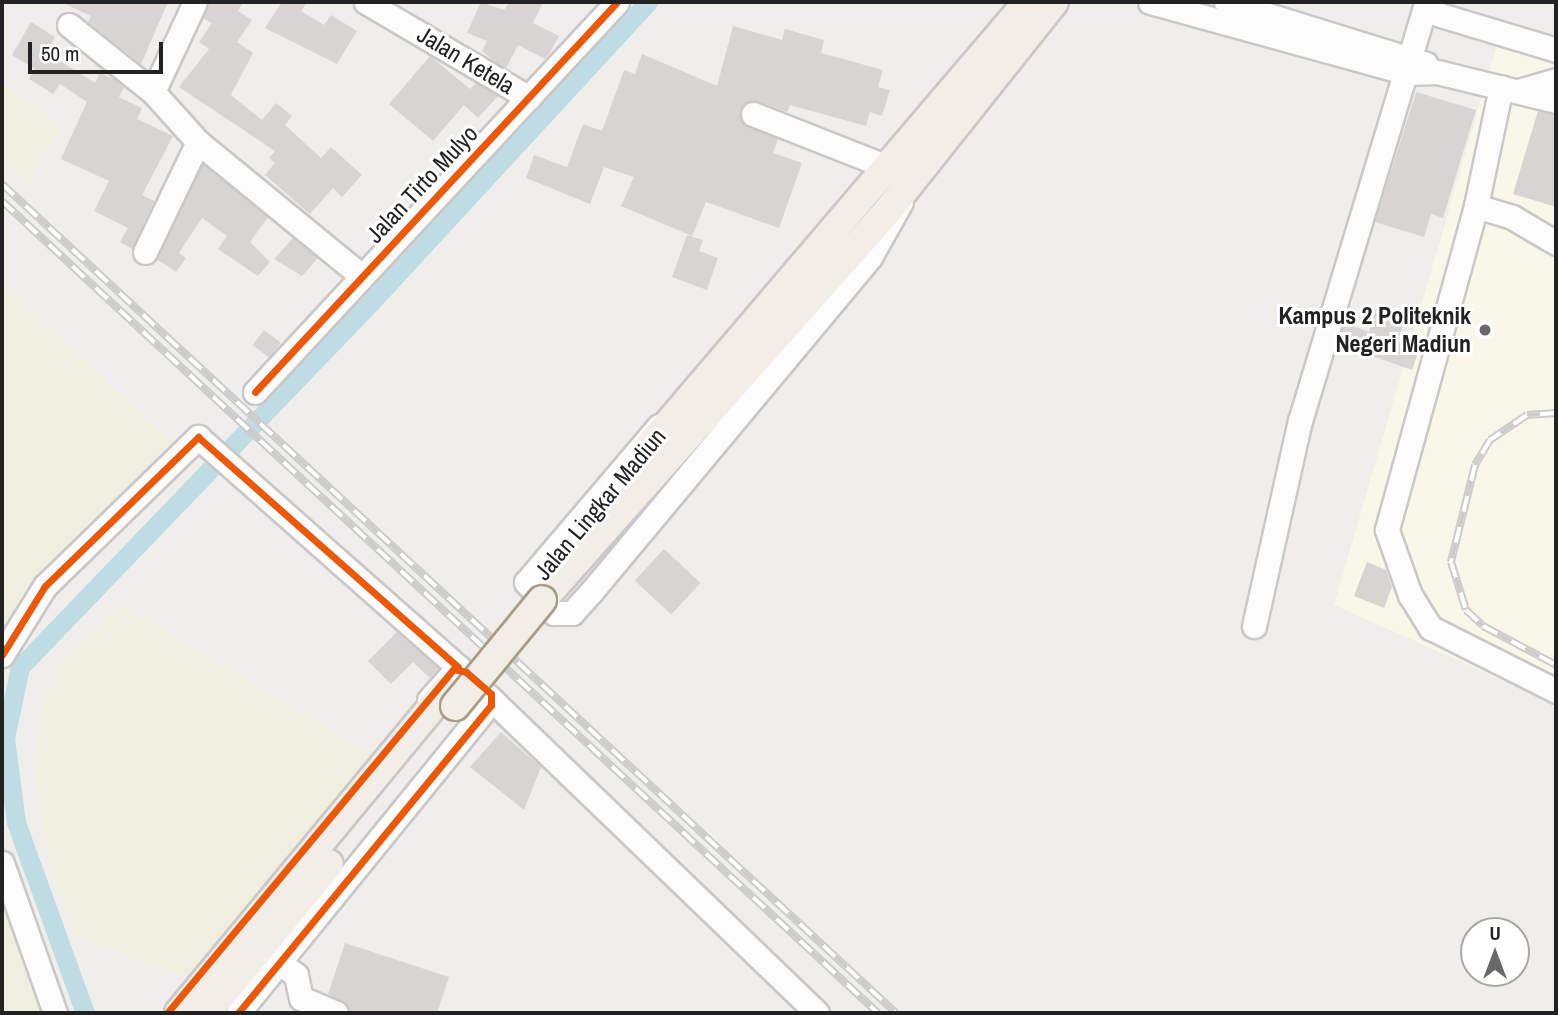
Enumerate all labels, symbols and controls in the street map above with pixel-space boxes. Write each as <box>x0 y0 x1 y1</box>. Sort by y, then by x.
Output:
street label: Jalan Ketela <box>412 20 520 100</box>
scale bar <box>32 28 166 72</box>
text: 50 m <box>41 39 79 68</box>
street label: Jalan Tirto Mulyo <box>360 119 484 249</box>
place label: Kampus 2 Politeknik Negeri Madiun <box>1278 302 1471 358</box>
marker: Kampus 2 Politeknik Negeri Madiun <box>1477 322 1493 338</box>
street label: Jalan Lingkar Madiun <box>528 422 672 586</box>
north arrow <box>1460 917 1530 987</box>
text: U <box>1489 920 1501 946</box>

